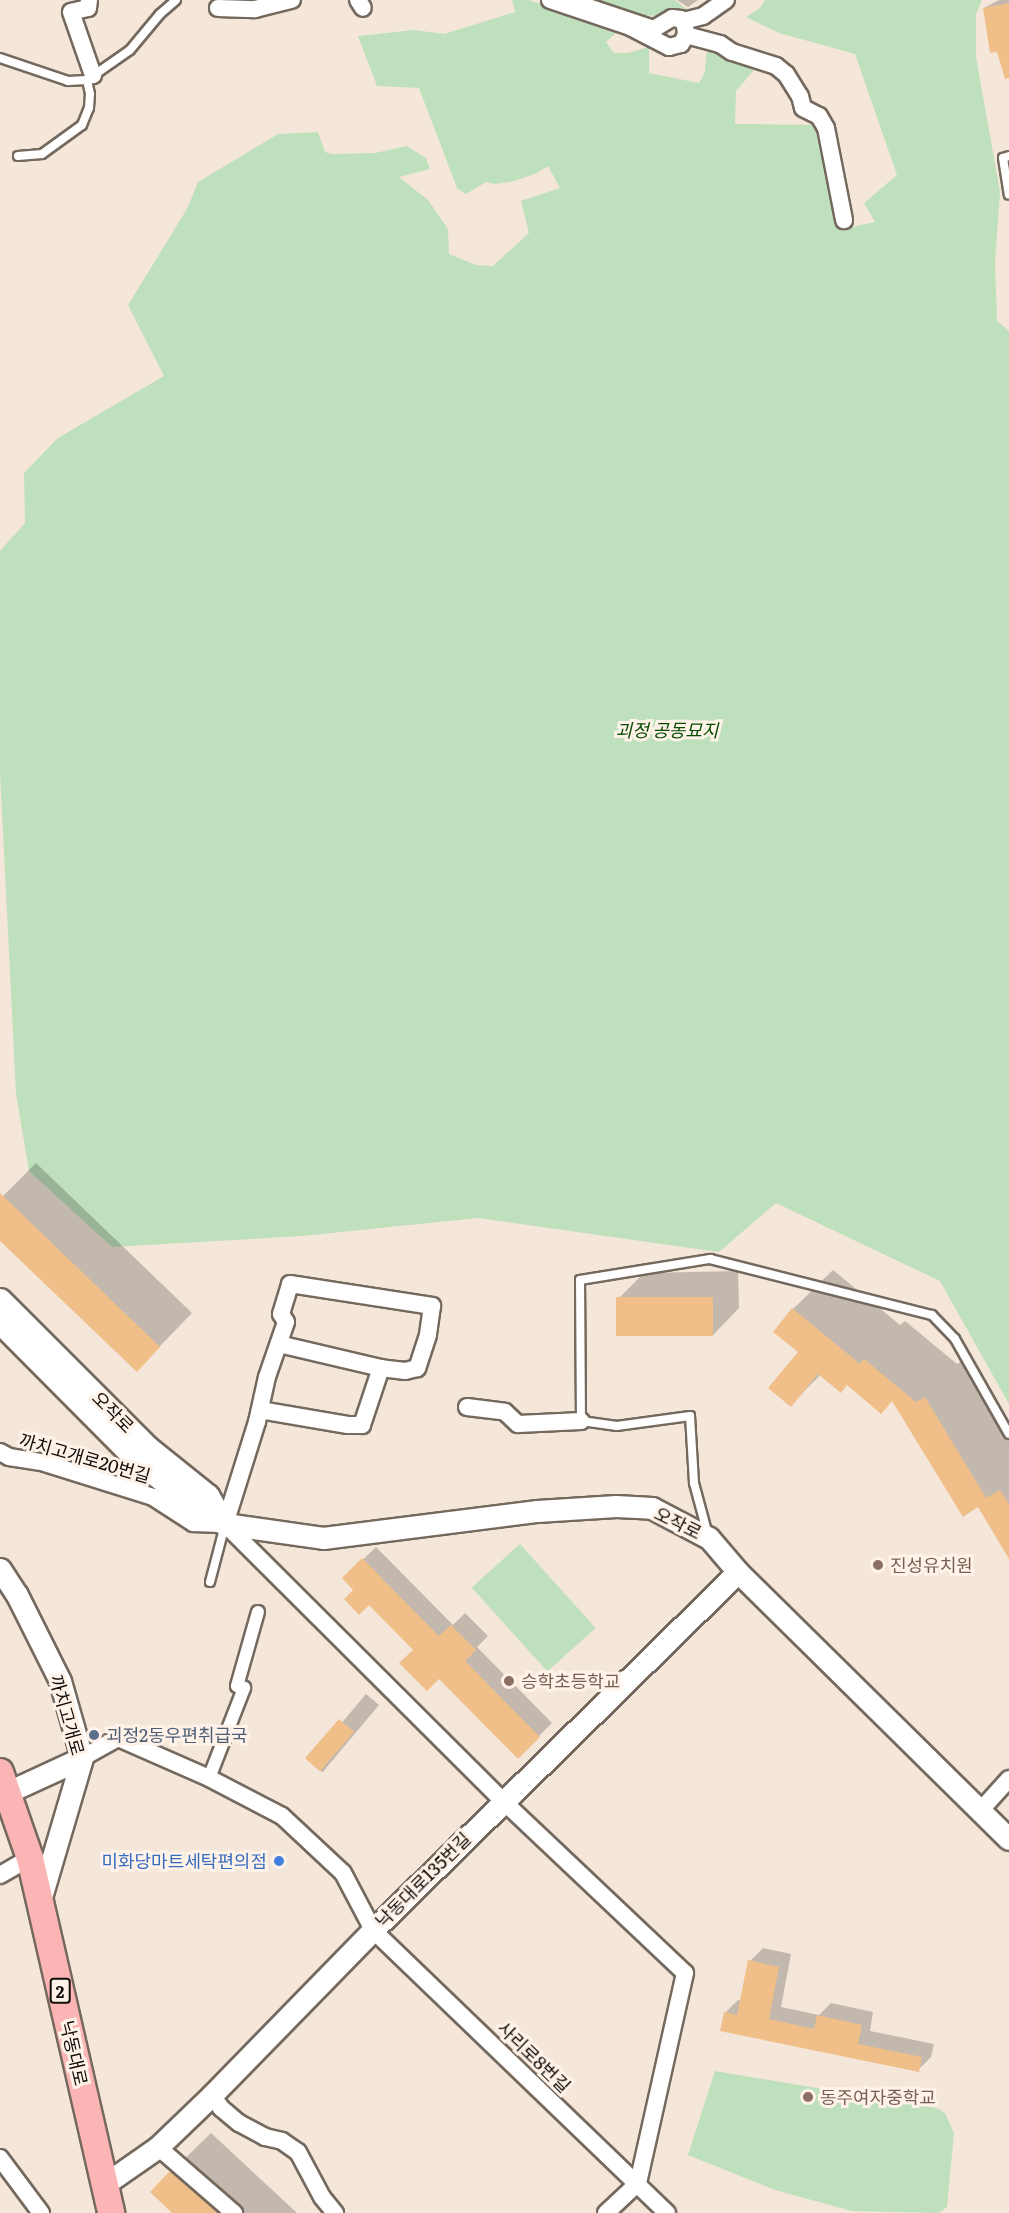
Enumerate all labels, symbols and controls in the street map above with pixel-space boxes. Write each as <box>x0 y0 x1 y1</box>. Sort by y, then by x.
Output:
park label: 괴정 공동묘지 <box>616 719 718 741</box>
street label: 오작로 <box>88 1387 138 1437</box>
street label: 까치고개로20번길 <box>17 1429 153 1487</box>
street label: 오작로 <box>651 1502 705 1544</box>
place label: 진성유치원 <box>890 1554 973 1576</box>
marker: 진성유치원 <box>871 1558 885 1572</box>
place label: 승학초등학교 <box>521 1670 620 1692</box>
street label: 까치고개로 <box>45 1672 89 1758</box>
marker: 승학초등학교 <box>502 1674 516 1688</box>
place label: 괴정2동우편취급국 <box>106 1724 248 1746</box>
marker: 괴정2동우편취급국 <box>87 1728 101 1742</box>
street label: 낙동대로135번길 <box>371 1828 475 1932</box>
place label: 미화당마트세탁편의점 <box>101 1850 267 1872</box>
marker: 미화당마트세탁편의점 <box>272 1854 286 1868</box>
road number: 2 <box>50 1978 70 2004</box>
street label: 사리로8번길 <box>493 2017 575 2097</box>
street label: 낙동대로 <box>56 2018 92 2088</box>
place label: 동주여자중학교 <box>820 2086 936 2108</box>
marker: 동주여자중학교 <box>801 2090 815 2104</box>

